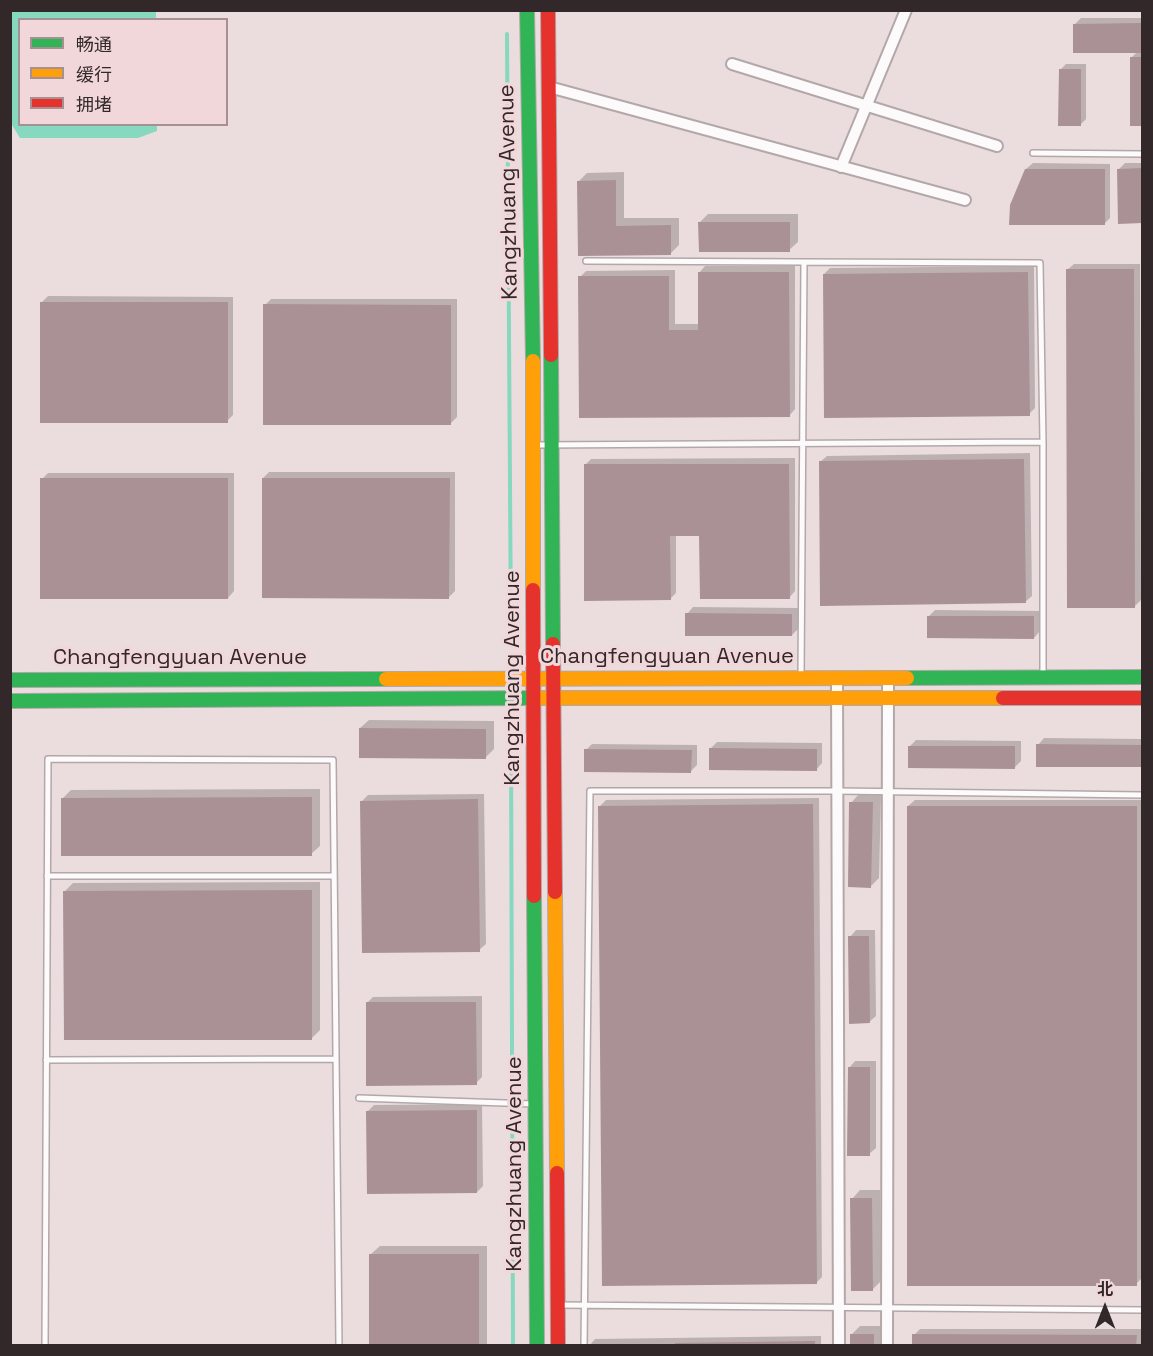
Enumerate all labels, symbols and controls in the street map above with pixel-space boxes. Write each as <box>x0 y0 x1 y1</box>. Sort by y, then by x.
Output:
legend <box>18 18 228 126</box>
text: 畅通 <box>76 33 112 56</box>
text: 缓行 <box>76 63 112 86</box>
street label: Kangzhuang Avenue <box>494 84 524 300</box>
text: 拥堵 <box>76 93 112 116</box>
street label: Kangzhuang Avenue <box>500 570 526 786</box>
street label: Changfengyuan Avenue <box>540 644 794 670</box>
street label: Changfengyuan Avenue <box>53 645 307 671</box>
street label: Kangzhuang Avenue <box>502 1056 528 1272</box>
north arrow <box>1075 1278 1135 1338</box>
text: 北 <box>1097 1279 1113 1300</box>

